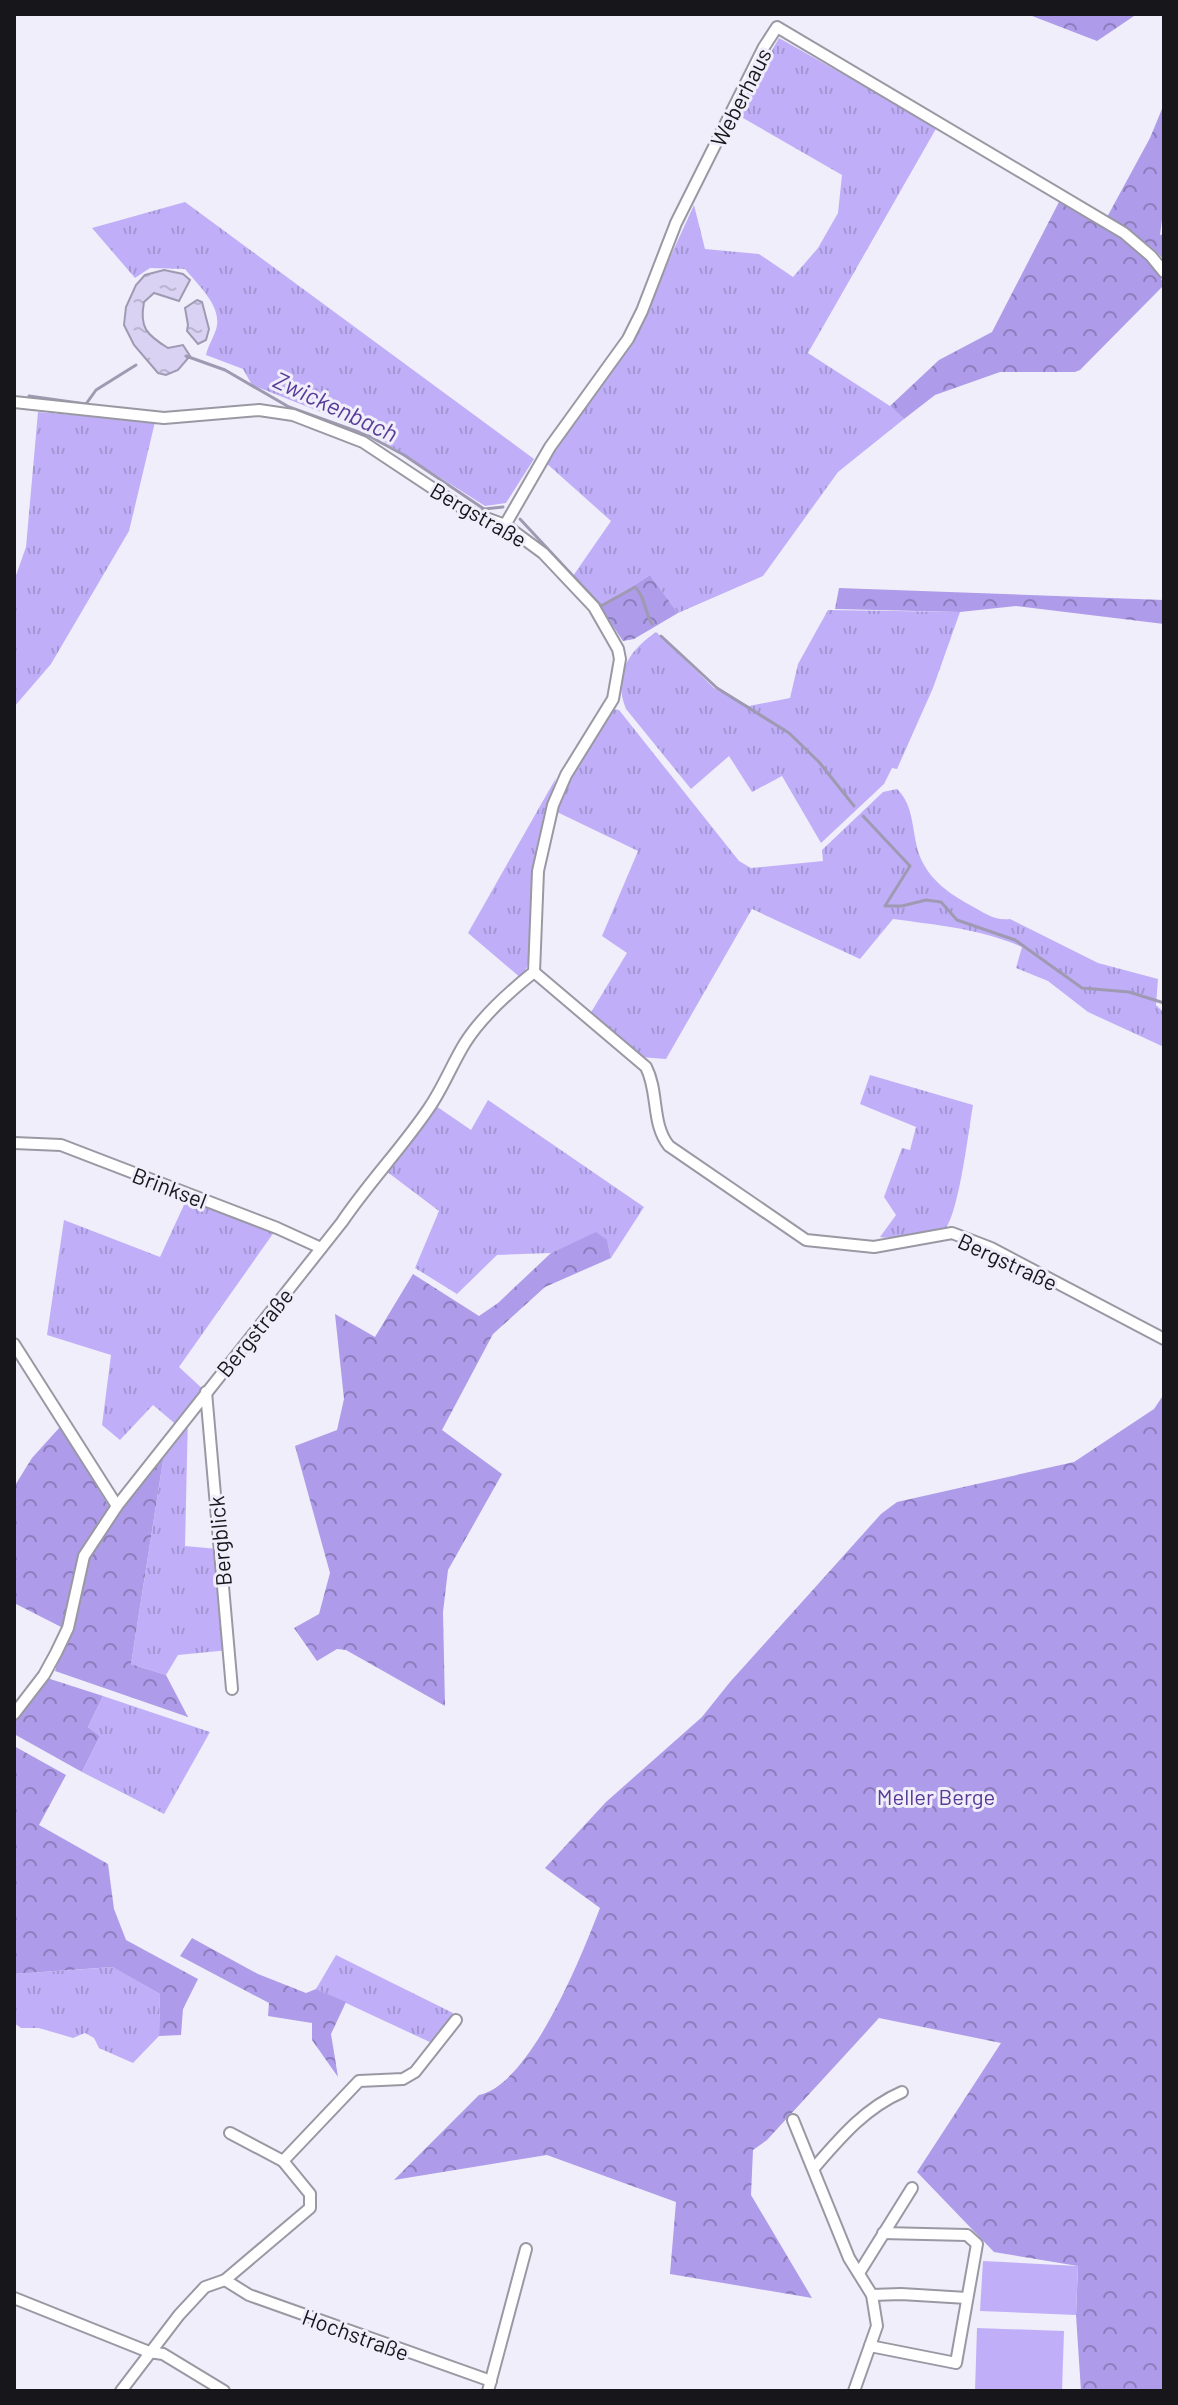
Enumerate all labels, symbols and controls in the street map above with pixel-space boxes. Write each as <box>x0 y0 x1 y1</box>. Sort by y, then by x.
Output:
street label: Weberhaus <box>704 43 776 151</box>
water label: Zwickenbach <box>269 365 403 447</box>
street label: Bergstraße <box>426 476 532 552</box>
street label: Brinksel <box>129 1161 211 1213</box>
street label: Bergstraße <box>954 1227 1062 1295</box>
street label: Bergstraße <box>210 1282 298 1382</box>
street label: Bergblick <box>202 1495 236 1587</box>
park label: Meller Berge <box>877 1783 995 1809</box>
street label: Hochstraße <box>299 2303 413 2365</box>

